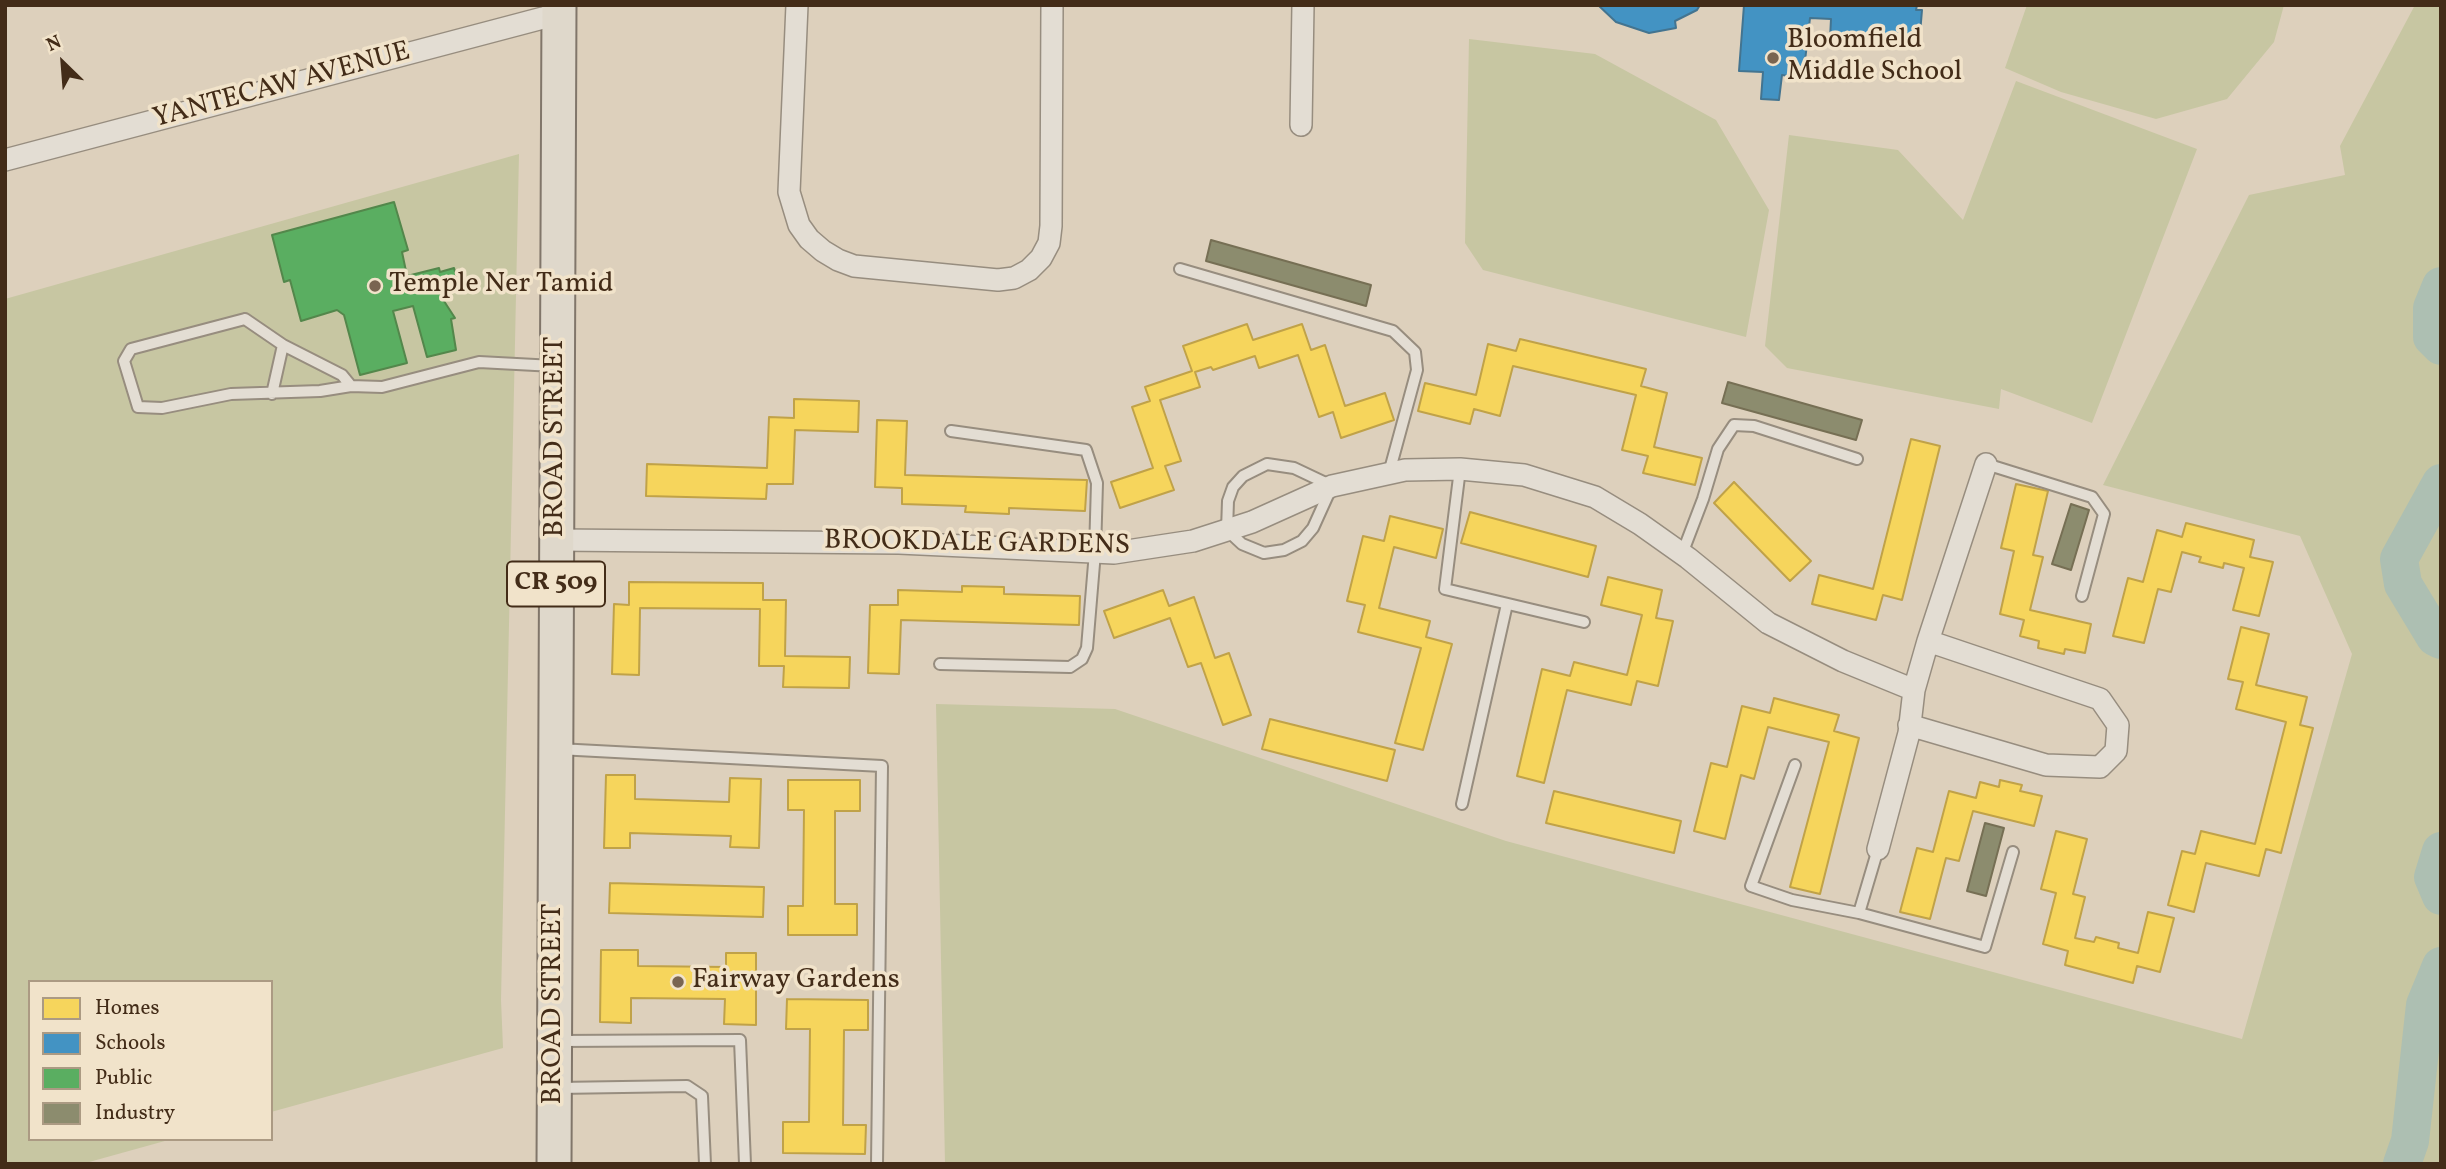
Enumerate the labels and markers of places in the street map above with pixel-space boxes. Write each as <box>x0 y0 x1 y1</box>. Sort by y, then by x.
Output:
place label: Bloomfield Middle School <box>1787 25 1962 91</box>
marker: Bloomfield Middle School <box>1765 50 1781 66</box>
place label: Temple Ner Tamid <box>389 269 614 303</box>
marker: Temple Ner Tamid <box>367 278 383 294</box>
place label: Fairway Gardens <box>692 965 900 999</box>
marker: Fairway Gardens <box>670 974 686 990</box>

